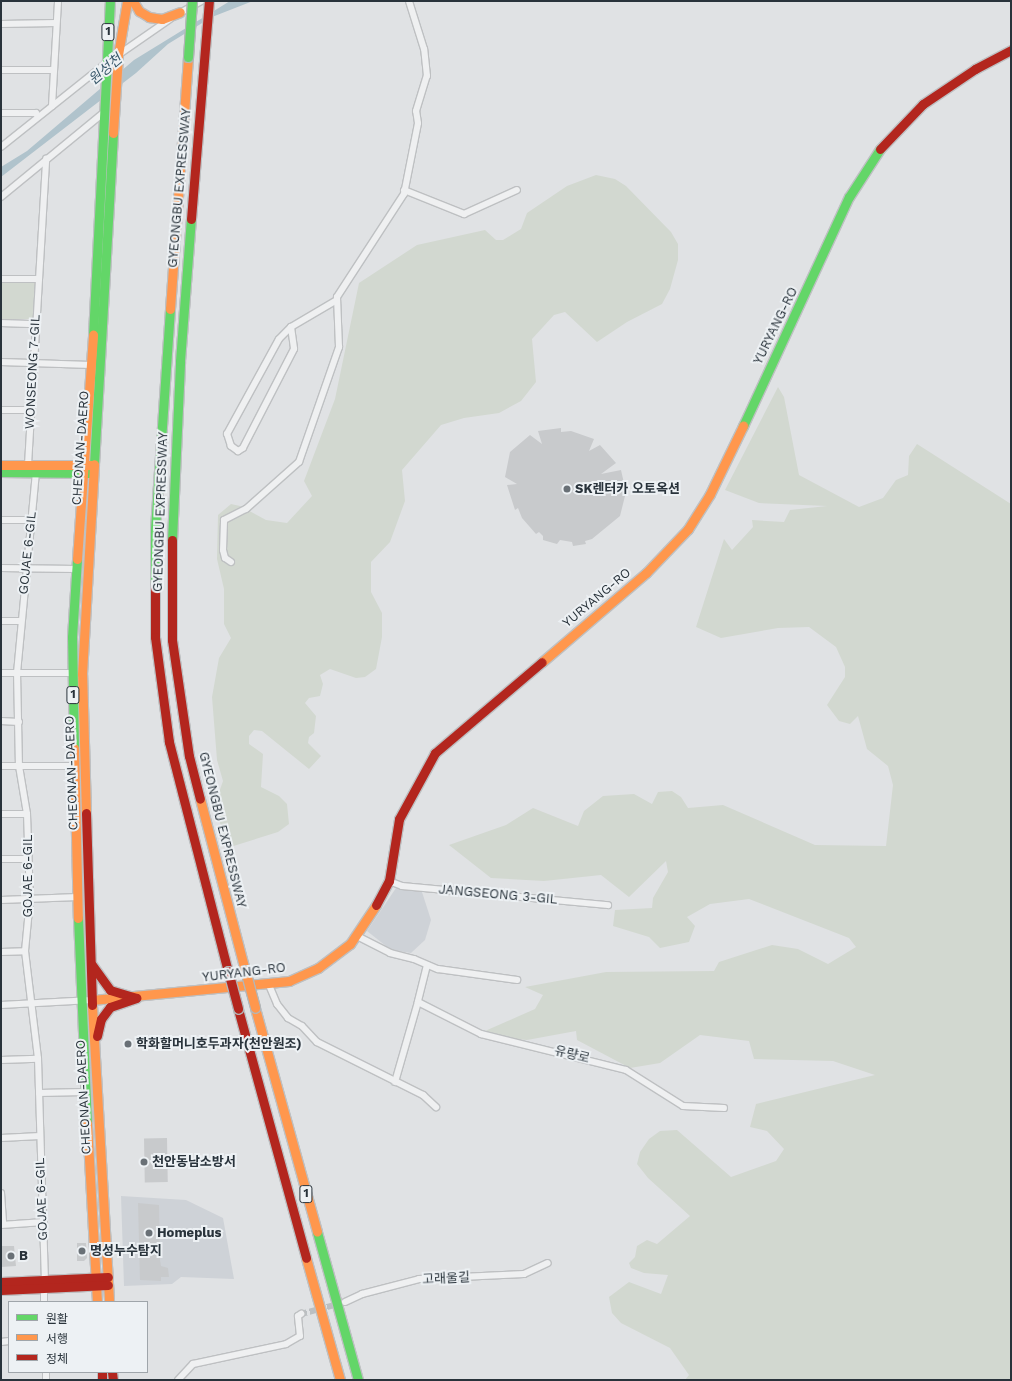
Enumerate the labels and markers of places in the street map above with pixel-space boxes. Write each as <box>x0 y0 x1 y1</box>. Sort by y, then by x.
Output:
place label: SK렌터카 오토옥션 <box>575 481 680 497</box>
marker: SK렌터카 오토옥션 <box>562 484 572 494</box>
place label: 학화할머니호두과자(천안원조) <box>136 1036 302 1052</box>
marker: 학화할머니호두과자(천안원조) <box>123 1039 133 1049</box>
place label: 천안동남소방서 <box>152 1154 236 1170</box>
marker: 천안동남소방서 <box>139 1157 149 1167</box>
place label: Homeplus <box>157 1225 222 1241</box>
marker: Homeplus <box>144 1228 154 1238</box>
place label: 명성누수탐지 <box>90 1243 162 1259</box>
marker: 명성누수탐지 <box>77 1246 87 1256</box>
place label: B <box>19 1248 28 1264</box>
marker: B <box>6 1251 16 1261</box>

